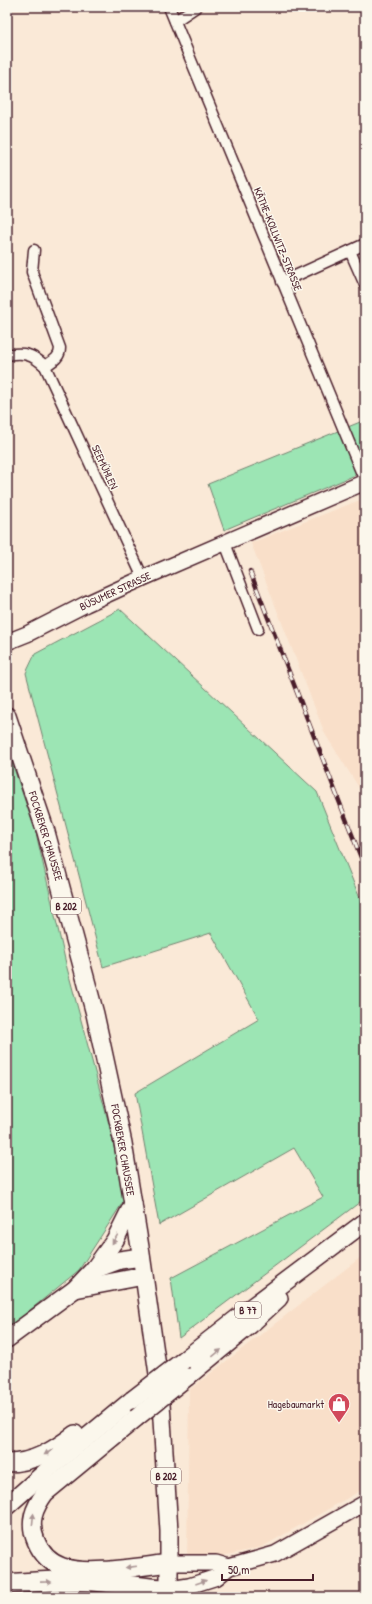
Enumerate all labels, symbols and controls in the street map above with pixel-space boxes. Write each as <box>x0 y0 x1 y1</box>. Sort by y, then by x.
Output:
street label: KÄTHE-KOLLWITZ-STRASSE <box>251 185 305 293</box>
street label: SEEMÜHLEN <box>89 443 121 492</box>
street label: BÜSUMER STRASSE <box>77 568 153 614</box>
street label: FOCKBEKER CHAUSSEE <box>25 789 66 883</box>
road number: B 202 <box>51 898 81 914</box>
street label: FOCKBEKER CHAUSSEE <box>108 1102 138 1197</box>
one-way arrow <box>112 1233 119 1245</box>
road number: B 77 <box>235 1302 261 1318</box>
one-way arrow <box>212 1349 223 1357</box>
shop icon: Hagebaumarkt <box>326 1391 352 1424</box>
place label: Hagebaumarkt <box>268 1397 324 1411</box>
one-way arrow <box>44 1448 55 1455</box>
road number: B 202 <box>151 1468 181 1484</box>
one-way arrow <box>30 1513 36 1525</box>
scale bar <box>222 1556 313 1582</box>
text: 50 m <box>228 1561 249 1578</box>
one-way arrow <box>125 1564 137 1570</box>
one-way arrow <box>40 1578 52 1585</box>
one-way arrow <box>195 1579 207 1585</box>

